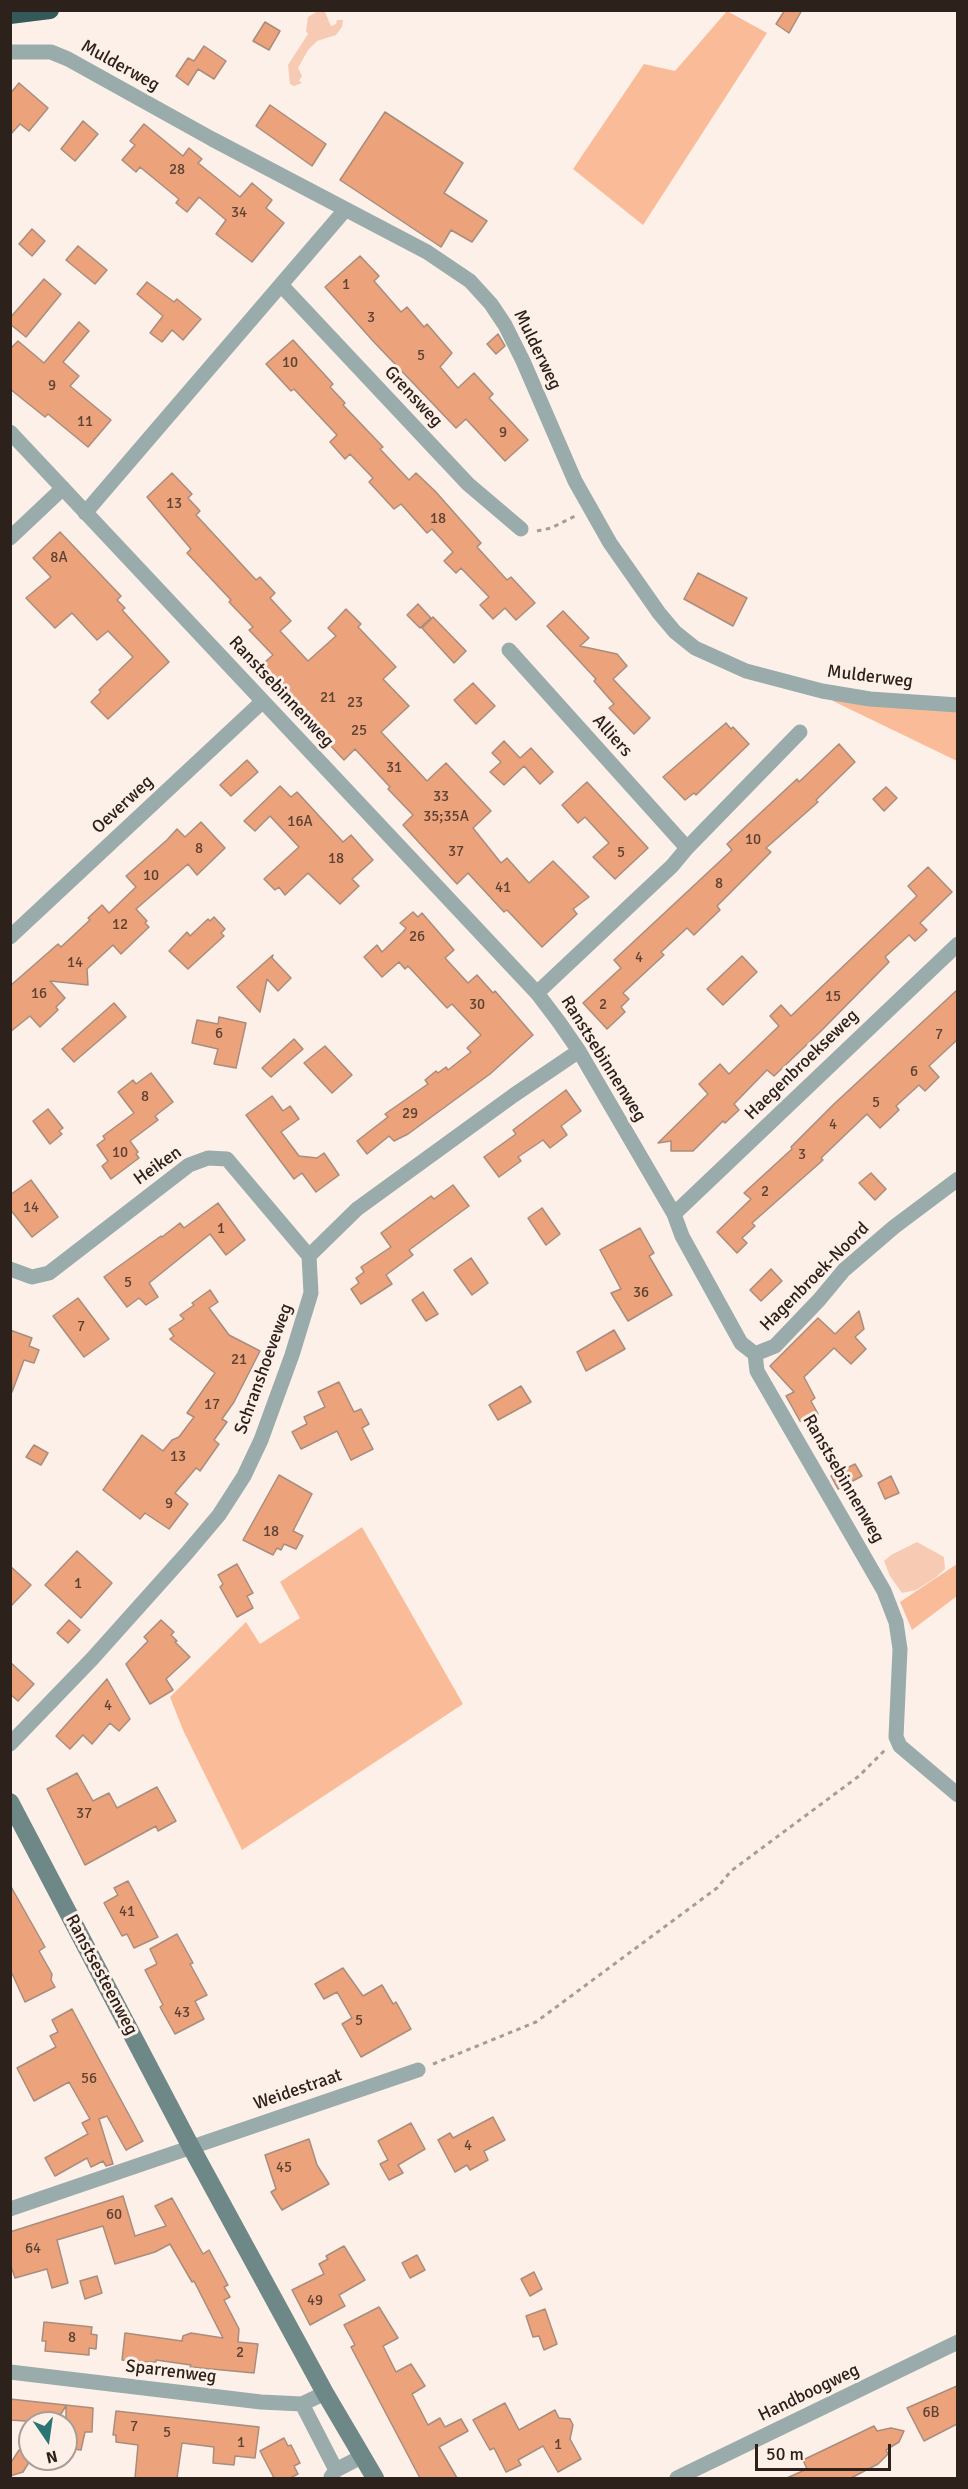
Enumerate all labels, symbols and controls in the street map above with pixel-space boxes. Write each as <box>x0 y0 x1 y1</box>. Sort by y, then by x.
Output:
street label: Mulderweg <box>77 36 163 96</box>
house number: 28 <box>169 161 185 179</box>
house number: 34 <box>231 204 247 222</box>
house number: 1 <box>342 276 350 294</box>
street label: Mulderweg <box>508 306 566 394</box>
house number: 3 <box>367 309 375 327</box>
house number: 5 <box>417 347 425 365</box>
house number: 10 <box>282 354 298 372</box>
street label: Grensweg <box>379 362 447 432</box>
house number: 9 <box>48 377 56 395</box>
house number: 11 <box>77 413 93 431</box>
house number: 9 <box>499 424 507 442</box>
house number: 13 <box>166 495 182 513</box>
house number: 18 <box>430 510 446 528</box>
house number: 8A <box>50 549 68 567</box>
street label: Ranstsebinnenweg <box>224 632 338 752</box>
street label: Mulderweg <box>826 661 914 693</box>
house number: 21 <box>320 689 336 707</box>
house number: 23 <box>347 694 363 712</box>
street label: Alliers <box>587 710 637 762</box>
house number: 25 <box>351 722 367 740</box>
house number: 31 <box>386 759 402 777</box>
street label: Oeverweg <box>88 771 158 839</box>
house number: 33 <box>433 788 449 806</box>
house number: 35;35A <box>423 808 469 826</box>
house number: 16A <box>287 813 313 831</box>
house number: 10 <box>745 831 761 849</box>
house number: 8 <box>195 840 203 858</box>
house number: 37 <box>448 843 464 861</box>
house number: 5 <box>617 844 625 862</box>
house number: 18 <box>328 850 344 868</box>
house number: 10 <box>143 867 159 885</box>
house number: 8 <box>715 875 723 893</box>
house number: 41 <box>495 879 511 897</box>
house number: 12 <box>112 916 128 934</box>
house number: 26 <box>409 928 425 946</box>
house number: 4 <box>635 949 643 967</box>
house number: 14 <box>67 954 83 972</box>
house number: 16 <box>31 985 47 1003</box>
house number: 15 <box>825 988 841 1006</box>
street label: Ranstsebinnenweg <box>556 992 650 1126</box>
house number: 30 <box>469 996 485 1014</box>
house number: 2 <box>599 996 607 1014</box>
street label: Haegenbroekseweg <box>741 1005 863 1125</box>
house number: 6 <box>215 1025 223 1043</box>
house number: 7 <box>935 1026 943 1044</box>
house number: 6 <box>910 1063 918 1081</box>
house number: 8 <box>141 1088 149 1106</box>
house number: 5 <box>872 1094 880 1112</box>
house number: 29 <box>402 1105 418 1123</box>
house number: 4 <box>829 1116 837 1134</box>
street label: Heiken <box>130 1142 186 1190</box>
house number: 10 <box>112 1144 128 1162</box>
house number: 3 <box>798 1146 806 1164</box>
house number: 2 <box>761 1183 769 1201</box>
house number: 14 <box>23 1199 39 1217</box>
street label: Hagenbroek-Noord <box>756 1218 874 1336</box>
house number: 1 <box>217 1220 225 1238</box>
house number: 5 <box>124 1274 132 1292</box>
house number: 36 <box>633 1284 649 1302</box>
street label: Schranshoeveweg <box>230 1301 298 1437</box>
house number: 7 <box>77 1318 85 1336</box>
house number: 21 <box>231 1351 247 1369</box>
house number: 17 <box>204 1396 220 1414</box>
street label: Ranstsebinnenweg <box>798 1411 888 1547</box>
house number: 13 <box>170 1448 186 1466</box>
house number: 9 <box>165 1495 173 1513</box>
house number: 18 <box>263 1523 279 1541</box>
house number: 1 <box>74 1575 82 1593</box>
house number: 4 <box>104 1697 112 1715</box>
house number: 37 <box>76 1805 92 1823</box>
house number: 41 <box>119 1903 135 1921</box>
street label: Ranstsesteenweg <box>60 1911 142 2039</box>
house number: 43 <box>174 2004 190 2022</box>
house number: 5 <box>355 2012 363 2030</box>
street label: Weidestraat <box>251 2065 345 2115</box>
house number: 56 <box>81 2070 97 2088</box>
house number: 4 <box>464 2137 472 2155</box>
house number: 45 <box>276 2159 292 2177</box>
house number: 60 <box>106 2206 122 2224</box>
house number: 64 <box>25 2240 41 2258</box>
house number: 49 <box>307 2292 323 2310</box>
house number: 8 <box>68 2329 76 2347</box>
house number: 2 <box>236 2344 244 2362</box>
street label: Sparrenweg <box>124 2356 218 2388</box>
street label: Handboogweg <box>755 2359 863 2427</box>
house number: 6B <box>922 2404 940 2422</box>
north arrow <box>18 2411 78 2471</box>
house number: 7 <box>130 2418 138 2436</box>
house number: 5 <box>163 2424 171 2442</box>
scale bar <box>758 2432 894 2470</box>
house number: 1 <box>237 2434 245 2452</box>
house number: 1 <box>554 2436 562 2454</box>
text: 50 m <box>766 2443 804 2465</box>
text: N <box>44 2446 59 2468</box>

